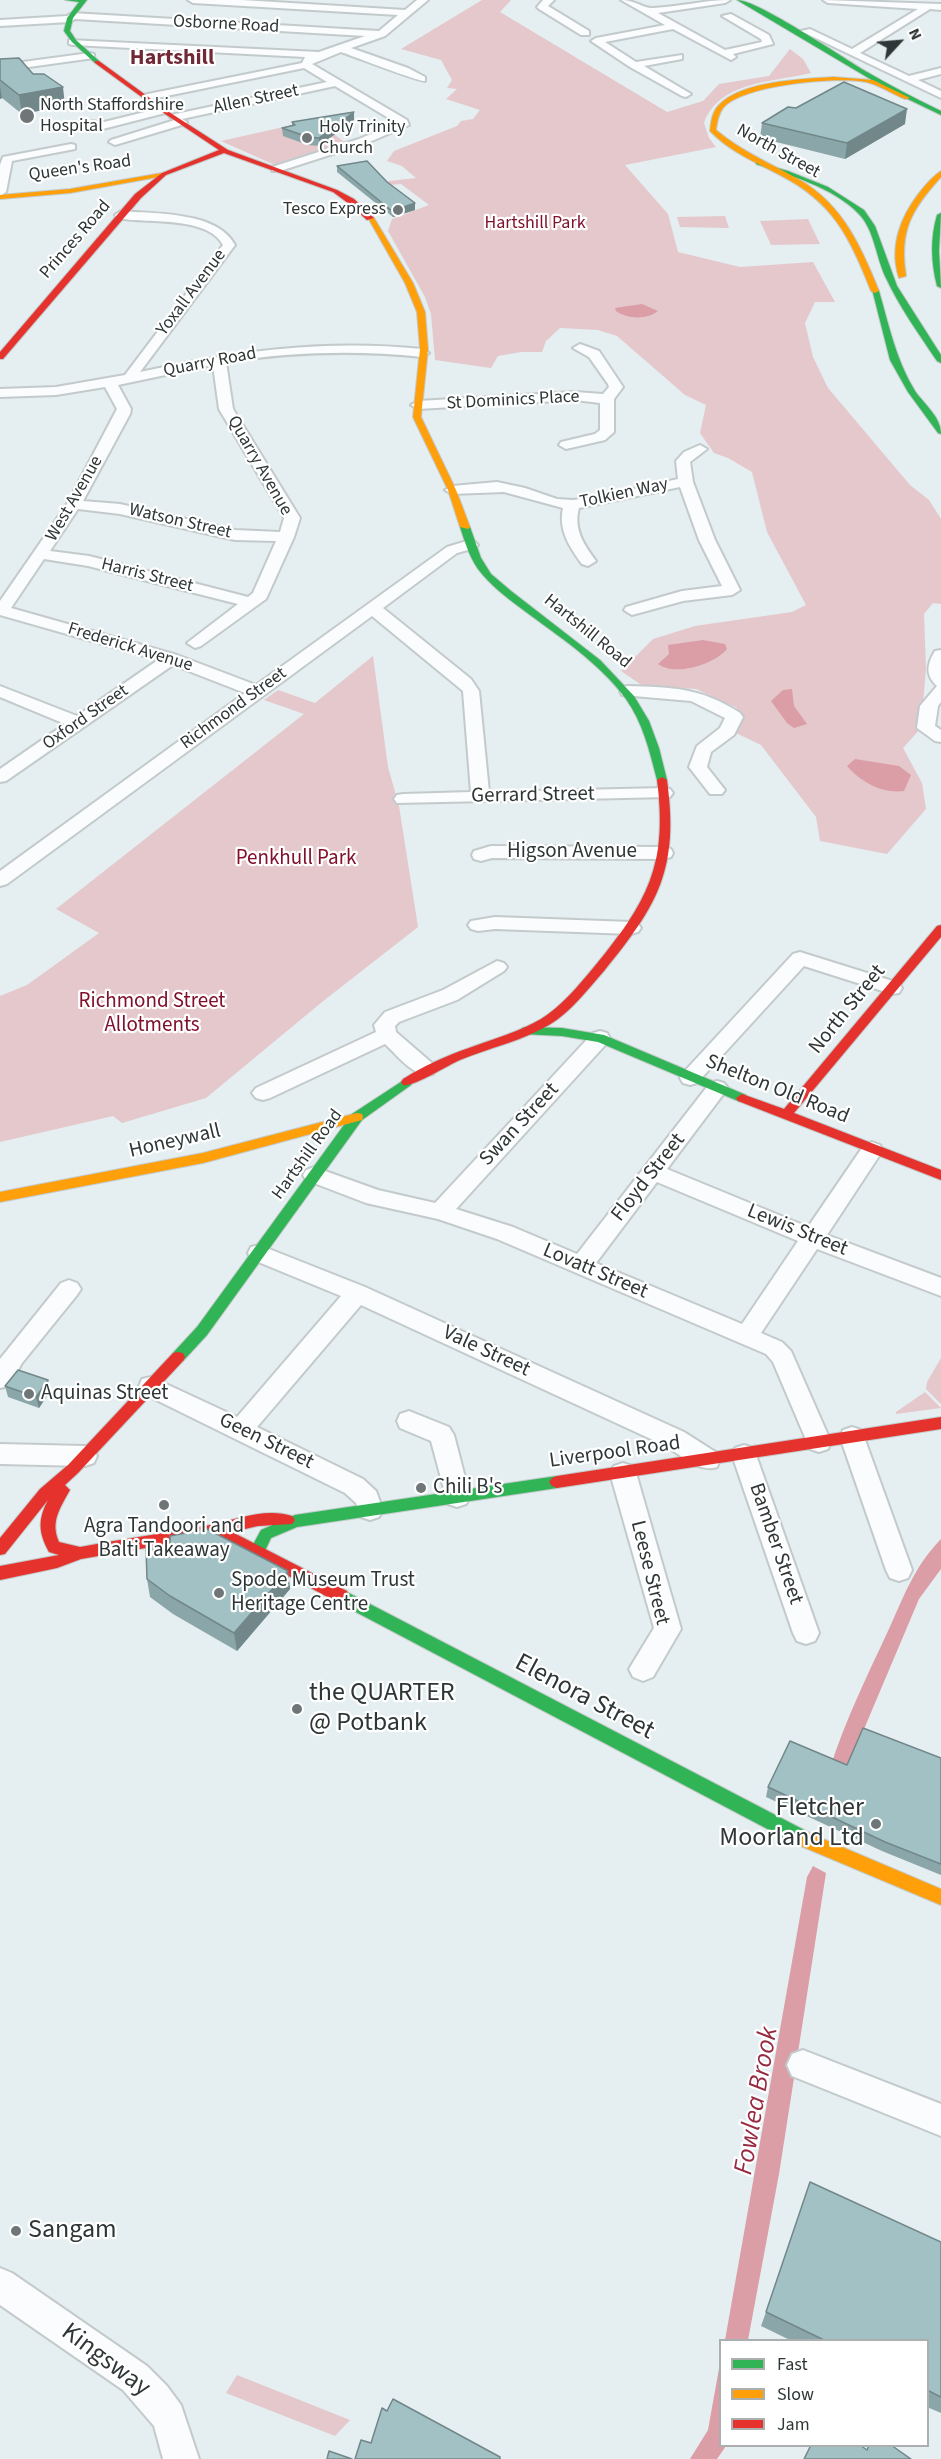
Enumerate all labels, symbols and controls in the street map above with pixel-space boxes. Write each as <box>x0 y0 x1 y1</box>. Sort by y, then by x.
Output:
street label: Osborne Road <box>172 11 280 39</box>
north arrow <box>869 12 929 72</box>
text: N <box>903 24 927 44</box>
district label: Hartshill <box>130 46 214 72</box>
street label: Allen Street <box>211 80 301 120</box>
place label: North Staffordshire Hospital <box>40 95 184 138</box>
marker: North Staffordshire Hospital <box>18 107 36 125</box>
place label: Holy Trinity Church <box>319 117 405 160</box>
street label: North Street <box>732 120 824 184</box>
marker: Holy Trinity Church <box>300 131 314 145</box>
street label: Queen's Road <box>27 151 133 187</box>
street label: Princes Road <box>36 196 116 284</box>
place label: Tesco Express <box>283 199 386 221</box>
marker: Tesco Express <box>391 203 405 217</box>
park label: Hartshill Park <box>484 213 586 235</box>
street label: Yoxall Avenue <box>153 246 231 340</box>
street label: Quarry Road <box>162 343 258 383</box>
street label: St Dominics Place <box>446 387 580 415</box>
street label: Quarry Avenue <box>222 412 296 520</box>
street label: West Avenue <box>42 452 108 546</box>
street label: Tolkien Way <box>578 474 670 514</box>
street label: Watson Street <box>127 500 233 544</box>
street label: Harris Street <box>99 554 195 598</box>
street label: Hartshill Road <box>539 590 635 674</box>
street label: Frederick Avenue <box>65 619 195 677</box>
street label: Richmond Street <box>177 663 291 755</box>
street label: Oxford Street <box>39 681 133 755</box>
street label: Gerrard Street <box>471 782 595 810</box>
street label: Higson Avenue <box>507 839 637 865</box>
park label: Penkhull Park <box>236 846 356 872</box>
street label: North Street <box>804 960 892 1060</box>
park label: Richmond Street Allotments <box>79 989 225 1039</box>
street label: Shelton Old Road <box>702 1050 852 1130</box>
street label: Swan Street <box>475 1078 565 1172</box>
street label: Hartshill Road <box>268 1106 348 1204</box>
street label: Honeywall <box>127 1119 223 1165</box>
street label: Floyd Street <box>607 1129 691 1227</box>
street label: Lewis Street <box>743 1199 851 1263</box>
street label: Lovatt Street <box>539 1239 651 1305</box>
street label: Vale Street <box>438 1321 534 1383</box>
place label: Aquinas Street <box>41 1381 168 1407</box>
marker: Aquinas Street <box>22 1387 36 1401</box>
street label: Geen Street <box>215 1408 317 1476</box>
street label: Liverpool Road <box>548 1431 682 1475</box>
place label: Chili B's <box>433 1475 502 1501</box>
street label: Bamber Street <box>742 1480 808 1608</box>
marker: Chili B's <box>414 1481 428 1495</box>
marker: Agra Tandoori and Balti Takeaway <box>157 1498 171 1512</box>
place label: Agra Tandoori and Balti Takeaway <box>84 1514 244 1564</box>
street label: Leese Street <box>624 1518 674 1628</box>
place label: Spode Museum Trust Heritage Centre <box>231 1568 415 1618</box>
marker: Spode Museum Trust Heritage Centre <box>212 1586 226 1600</box>
street label: Elenora Street <box>509 1648 659 1748</box>
place label: the QUARTER @ Potbank <box>309 1678 455 1739</box>
marker: the QUARTER @ Potbank <box>290 1702 304 1716</box>
place label: Fletcher Moorland Ltd <box>719 1793 864 1854</box>
marker: Fletcher Moorland Ltd <box>869 1817 883 1831</box>
water label: Fowlea Brook <box>729 2024 787 2178</box>
place label: Sangam <box>28 2215 117 2247</box>
marker: Sangam <box>9 2224 23 2238</box>
street label: Kingsway <box>54 2317 156 2405</box>
legend <box>719 2339 929 2447</box>
text: Fast <box>777 2352 808 2377</box>
text: Slow <box>777 2382 814 2407</box>
text: Jam <box>777 2412 810 2437</box>

